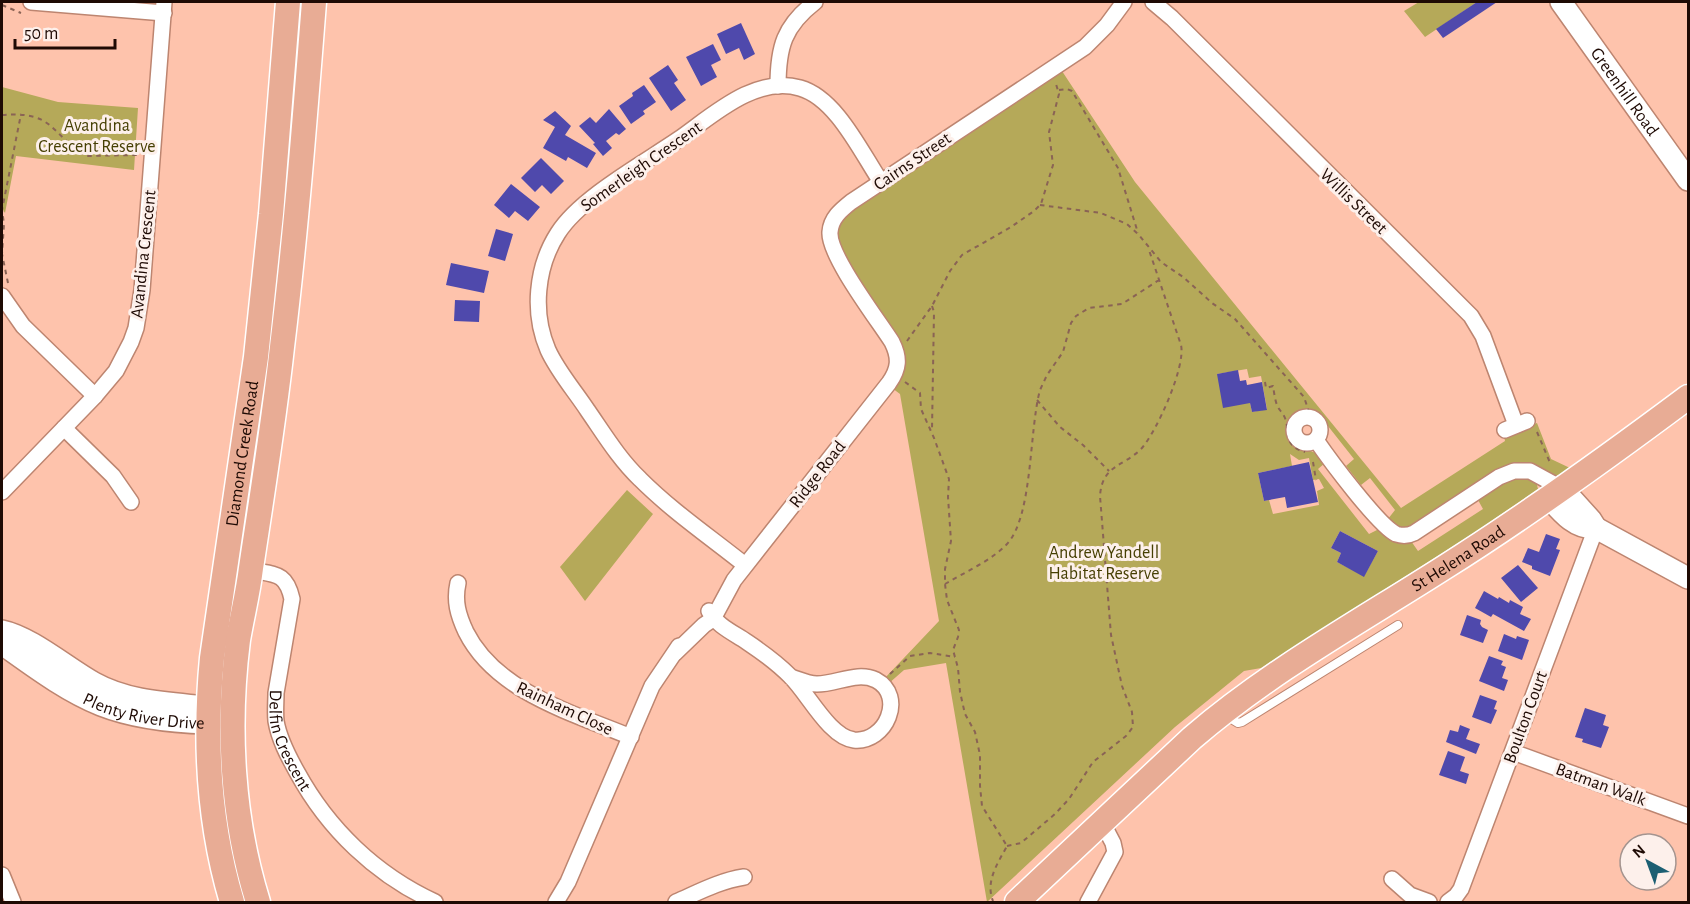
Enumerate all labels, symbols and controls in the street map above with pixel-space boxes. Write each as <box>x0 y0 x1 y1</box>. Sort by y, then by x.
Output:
scale bar <box>15 12 116 50</box>
text: 50 m <box>24 25 58 43</box>
street label: Greenhill Road <box>1587 45 1661 140</box>
park label: Avandina Crescent Reserve <box>38 117 156 156</box>
street label: Somerleigh Crescent <box>578 118 706 215</box>
street label: Cairns Street <box>871 129 955 194</box>
street label: Willis Street <box>1316 165 1391 238</box>
street label: Avandina Crescent <box>128 189 160 319</box>
street label: Diamond Creek Road <box>223 380 262 528</box>
street label: Ridge Road <box>786 438 849 511</box>
street label: St Helena Road <box>1409 523 1508 596</box>
park label: Andrew Yandell Habitat Reserve <box>1049 544 1159 583</box>
street label: Boulton Court <box>1501 669 1551 766</box>
street label: Rainham Close <box>514 679 616 739</box>
street label: Plenty River Drive <box>80 690 205 733</box>
street label: Delfin Crescent <box>265 690 314 795</box>
street label: Batman Walk <box>1553 760 1649 810</box>
north arrow <box>1618 832 1678 892</box>
text: N <box>1629 842 1648 861</box>

